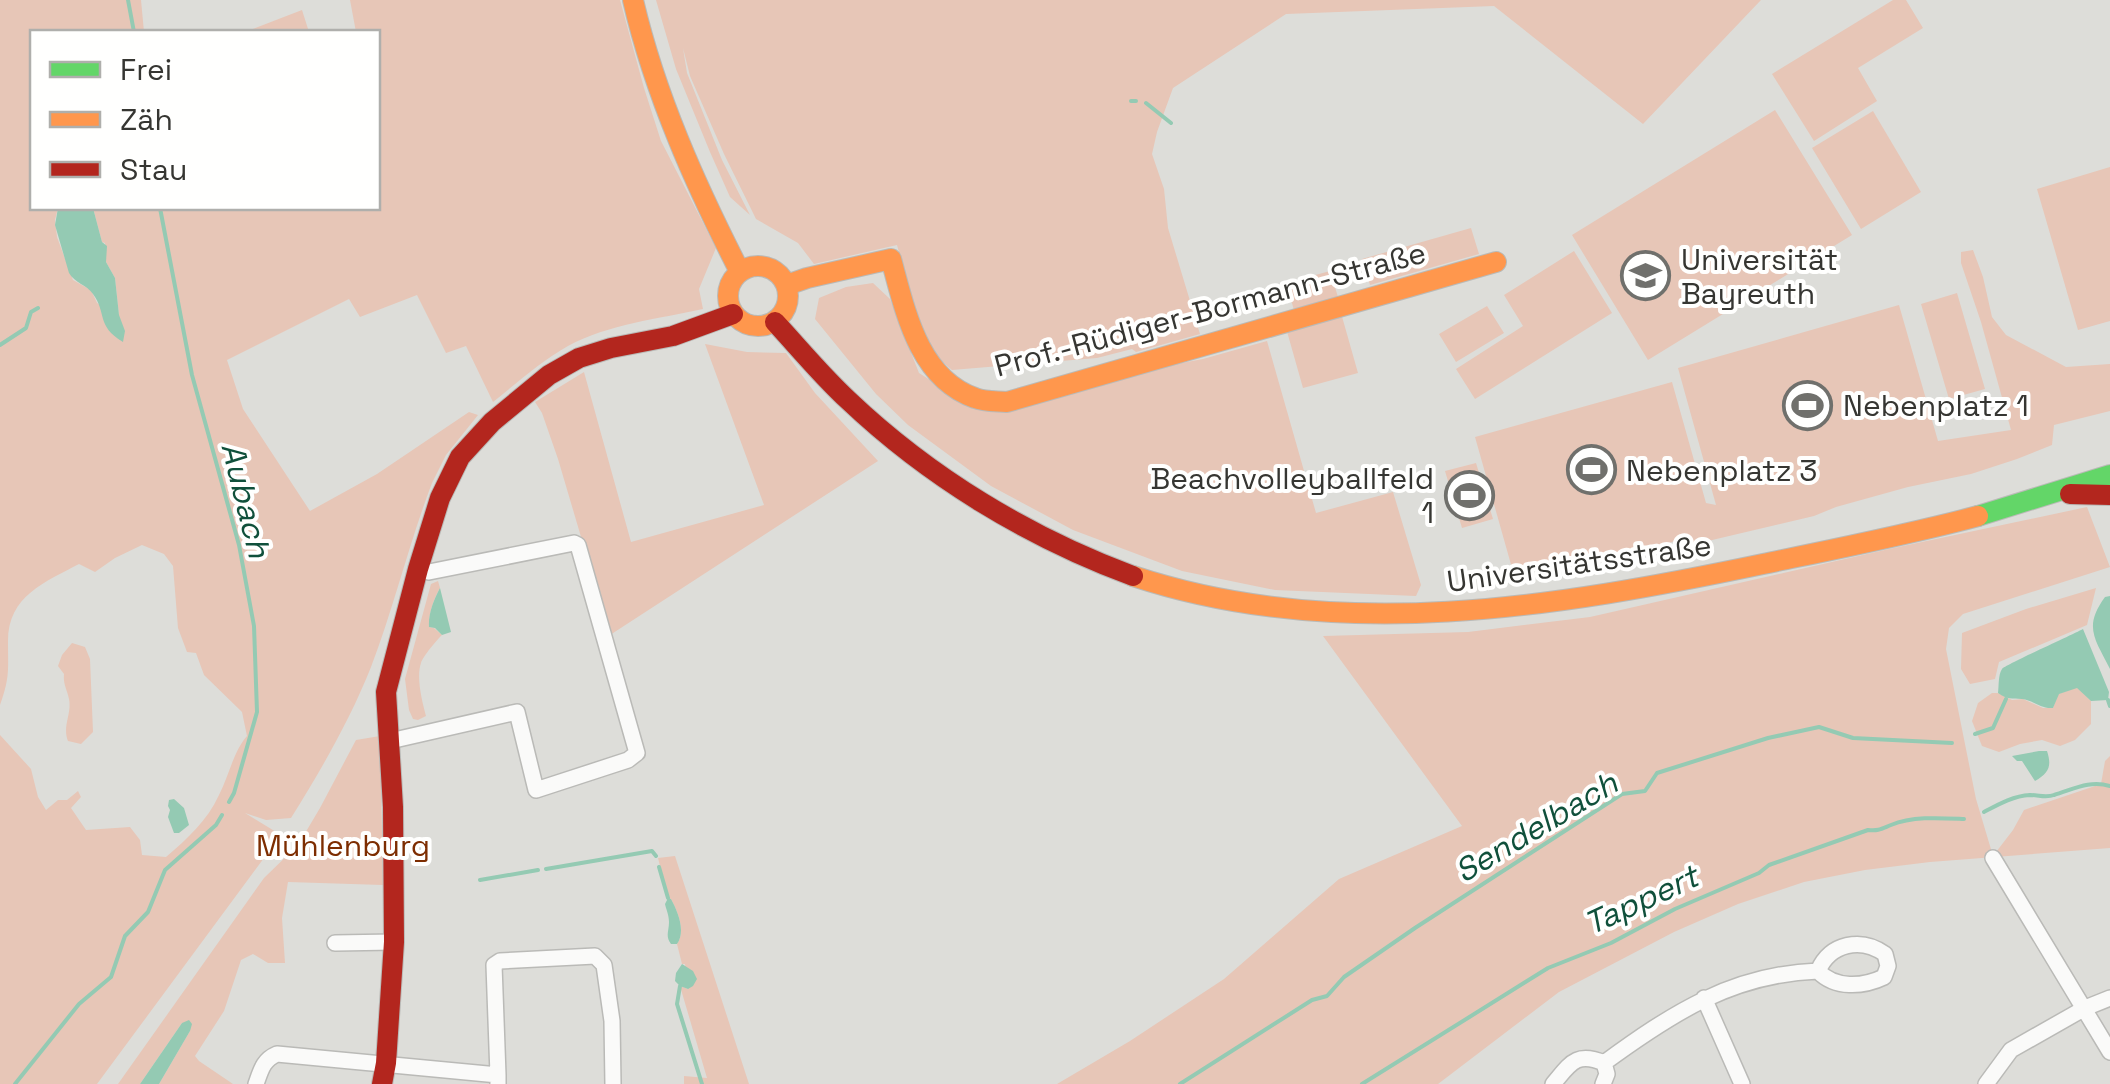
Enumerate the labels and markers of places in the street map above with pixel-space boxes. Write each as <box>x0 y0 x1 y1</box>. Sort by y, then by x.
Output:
place label: Universität Bayreuth <box>1681 240 1838 313</box>
school or university icon: Universität Bayreuth <box>1620 250 1672 302</box>
sports icon: Nebenplatz 1 <box>1782 379 1834 431</box>
place label: Nebenplatz 1 <box>1843 386 2029 425</box>
sports icon: Nebenplatz 3 <box>1565 444 1617 496</box>
place label: Nebenplatz 3 <box>1626 451 1817 490</box>
place label: Beachvolleyballfeld 1 <box>1151 459 1434 532</box>
sports icon: Beachvolleyballfeld 1 <box>1443 469 1495 521</box>

